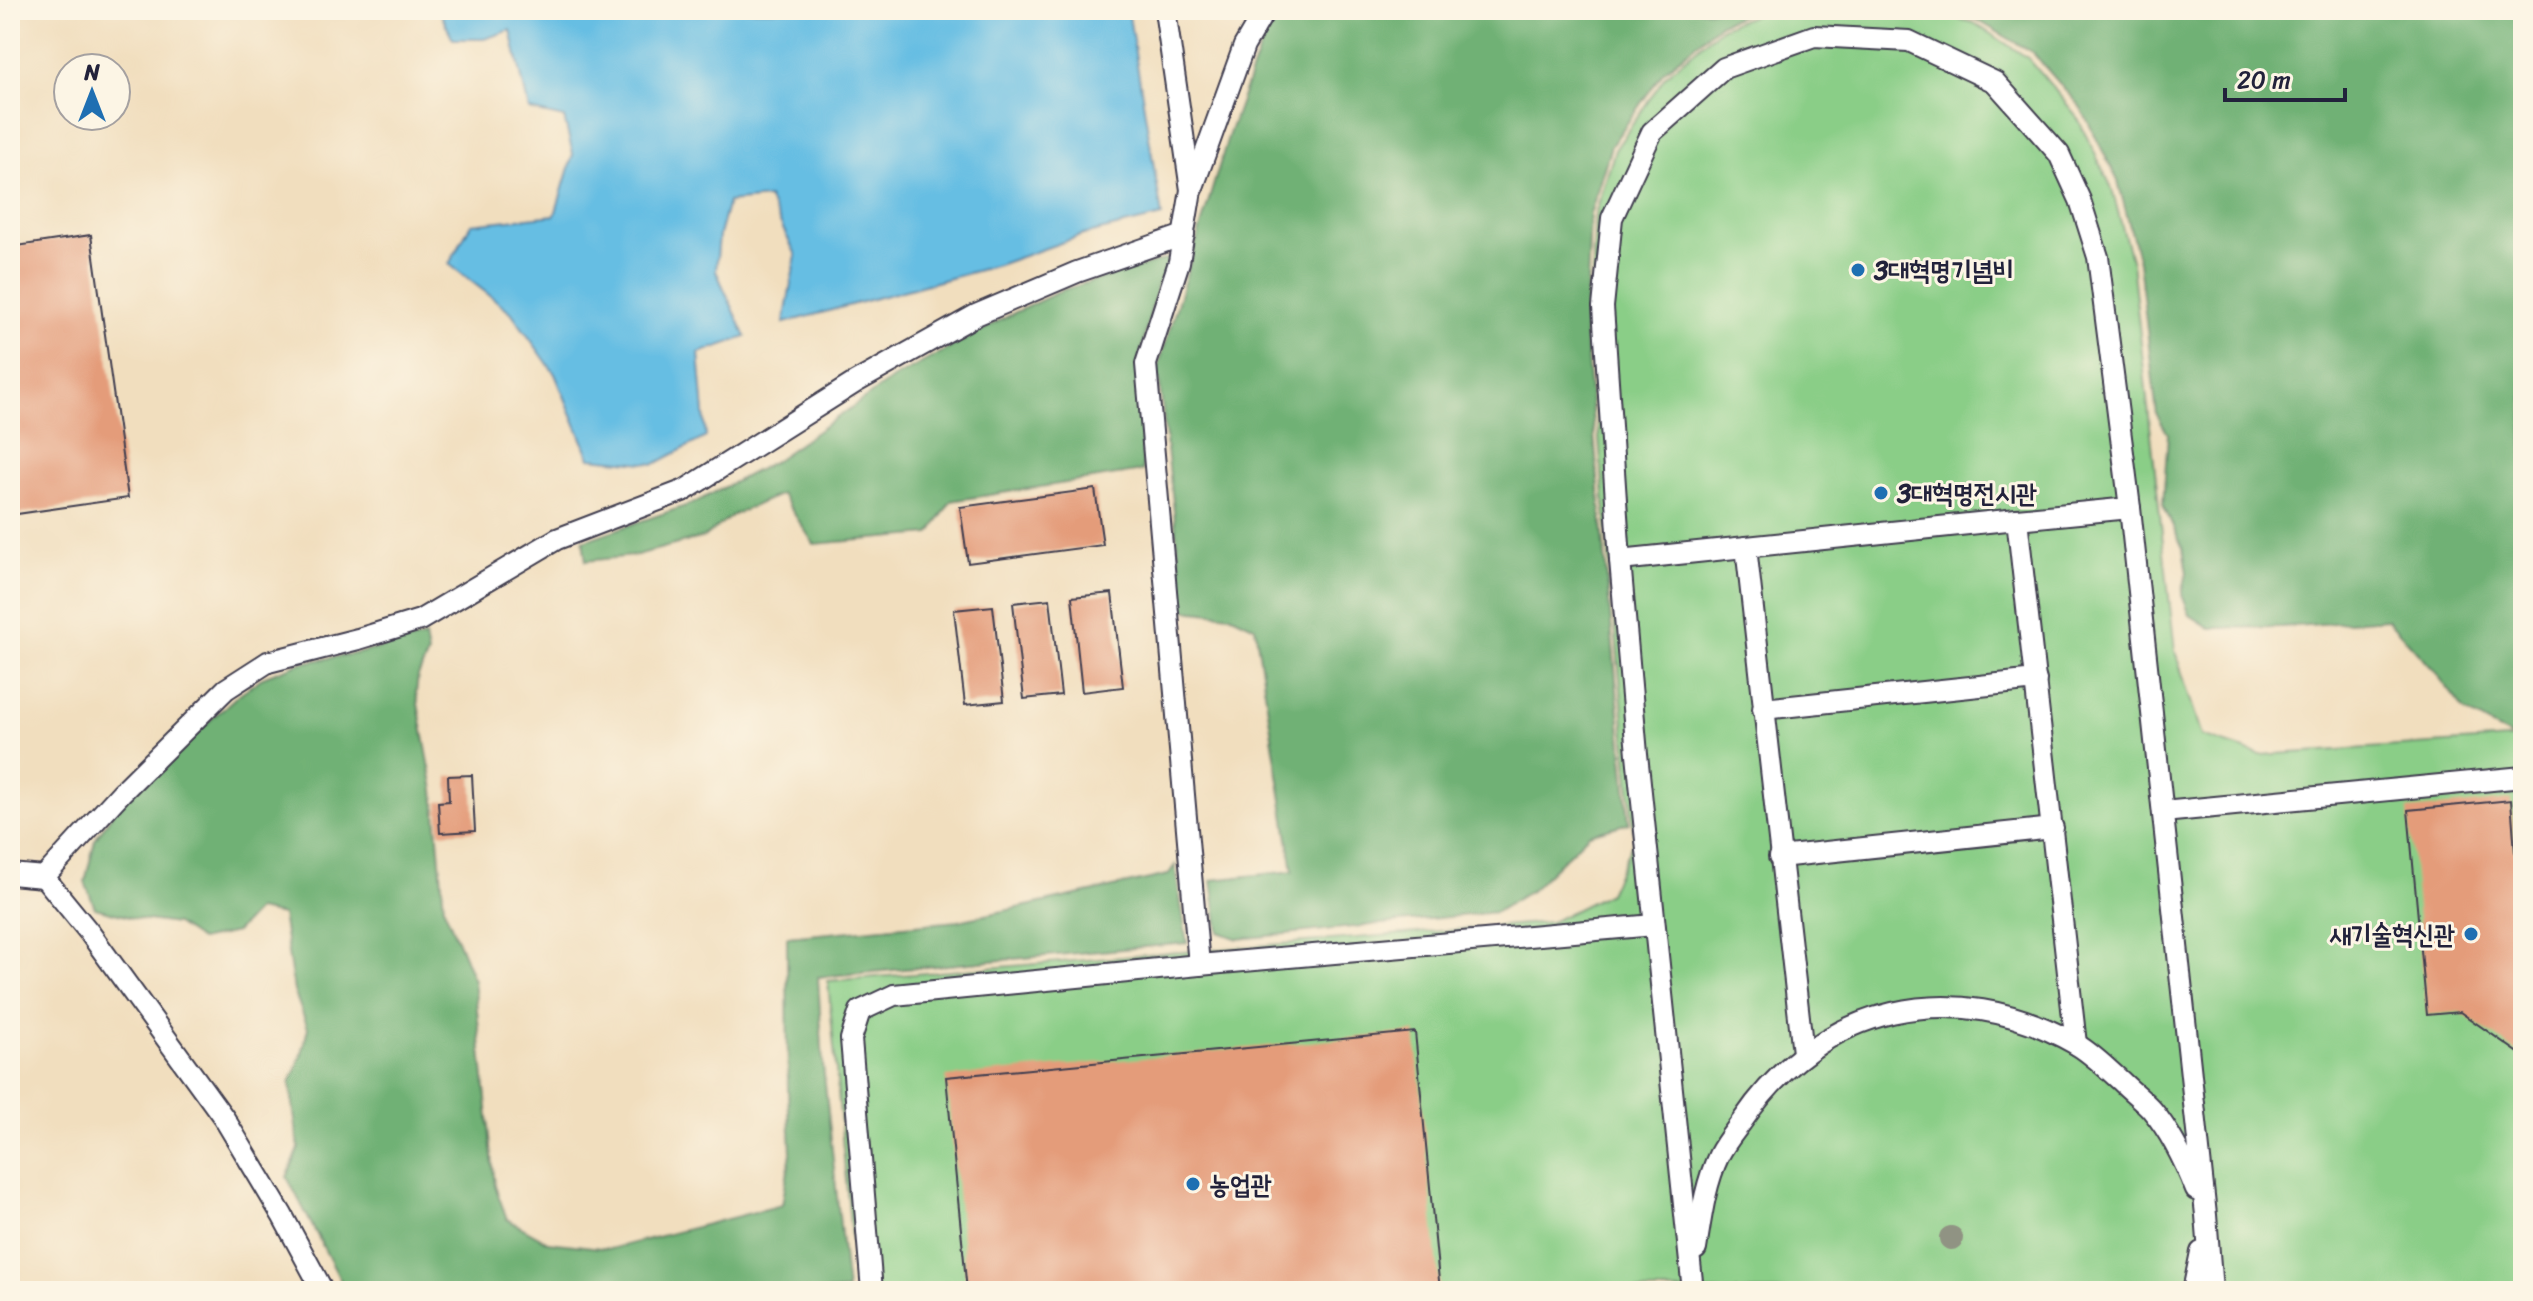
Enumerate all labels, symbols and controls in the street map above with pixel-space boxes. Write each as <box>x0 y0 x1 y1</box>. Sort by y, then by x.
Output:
north arrow <box>52 52 132 132</box>
scale bar <box>2225 52 2345 102</box>
text: N <box>83 53 100 92</box>
text: 20 m <box>2237 59 2291 101</box>
place label: 3대혁명기념비 <box>1873 247 2014 293</box>
marker: 3대혁명기념비 <box>1849 261 1867 279</box>
place label: 3대혁명전시관 <box>1896 470 2037 516</box>
marker: 3대혁명전시관 <box>1872 484 1890 502</box>
place label: 새기술혁신관 <box>2329 911 2455 957</box>
marker: 새기술혁신관 <box>2462 925 2480 943</box>
place label: 농업관 <box>1209 1161 1272 1207</box>
marker: 농업관 <box>1184 1175 1202 1193</box>

